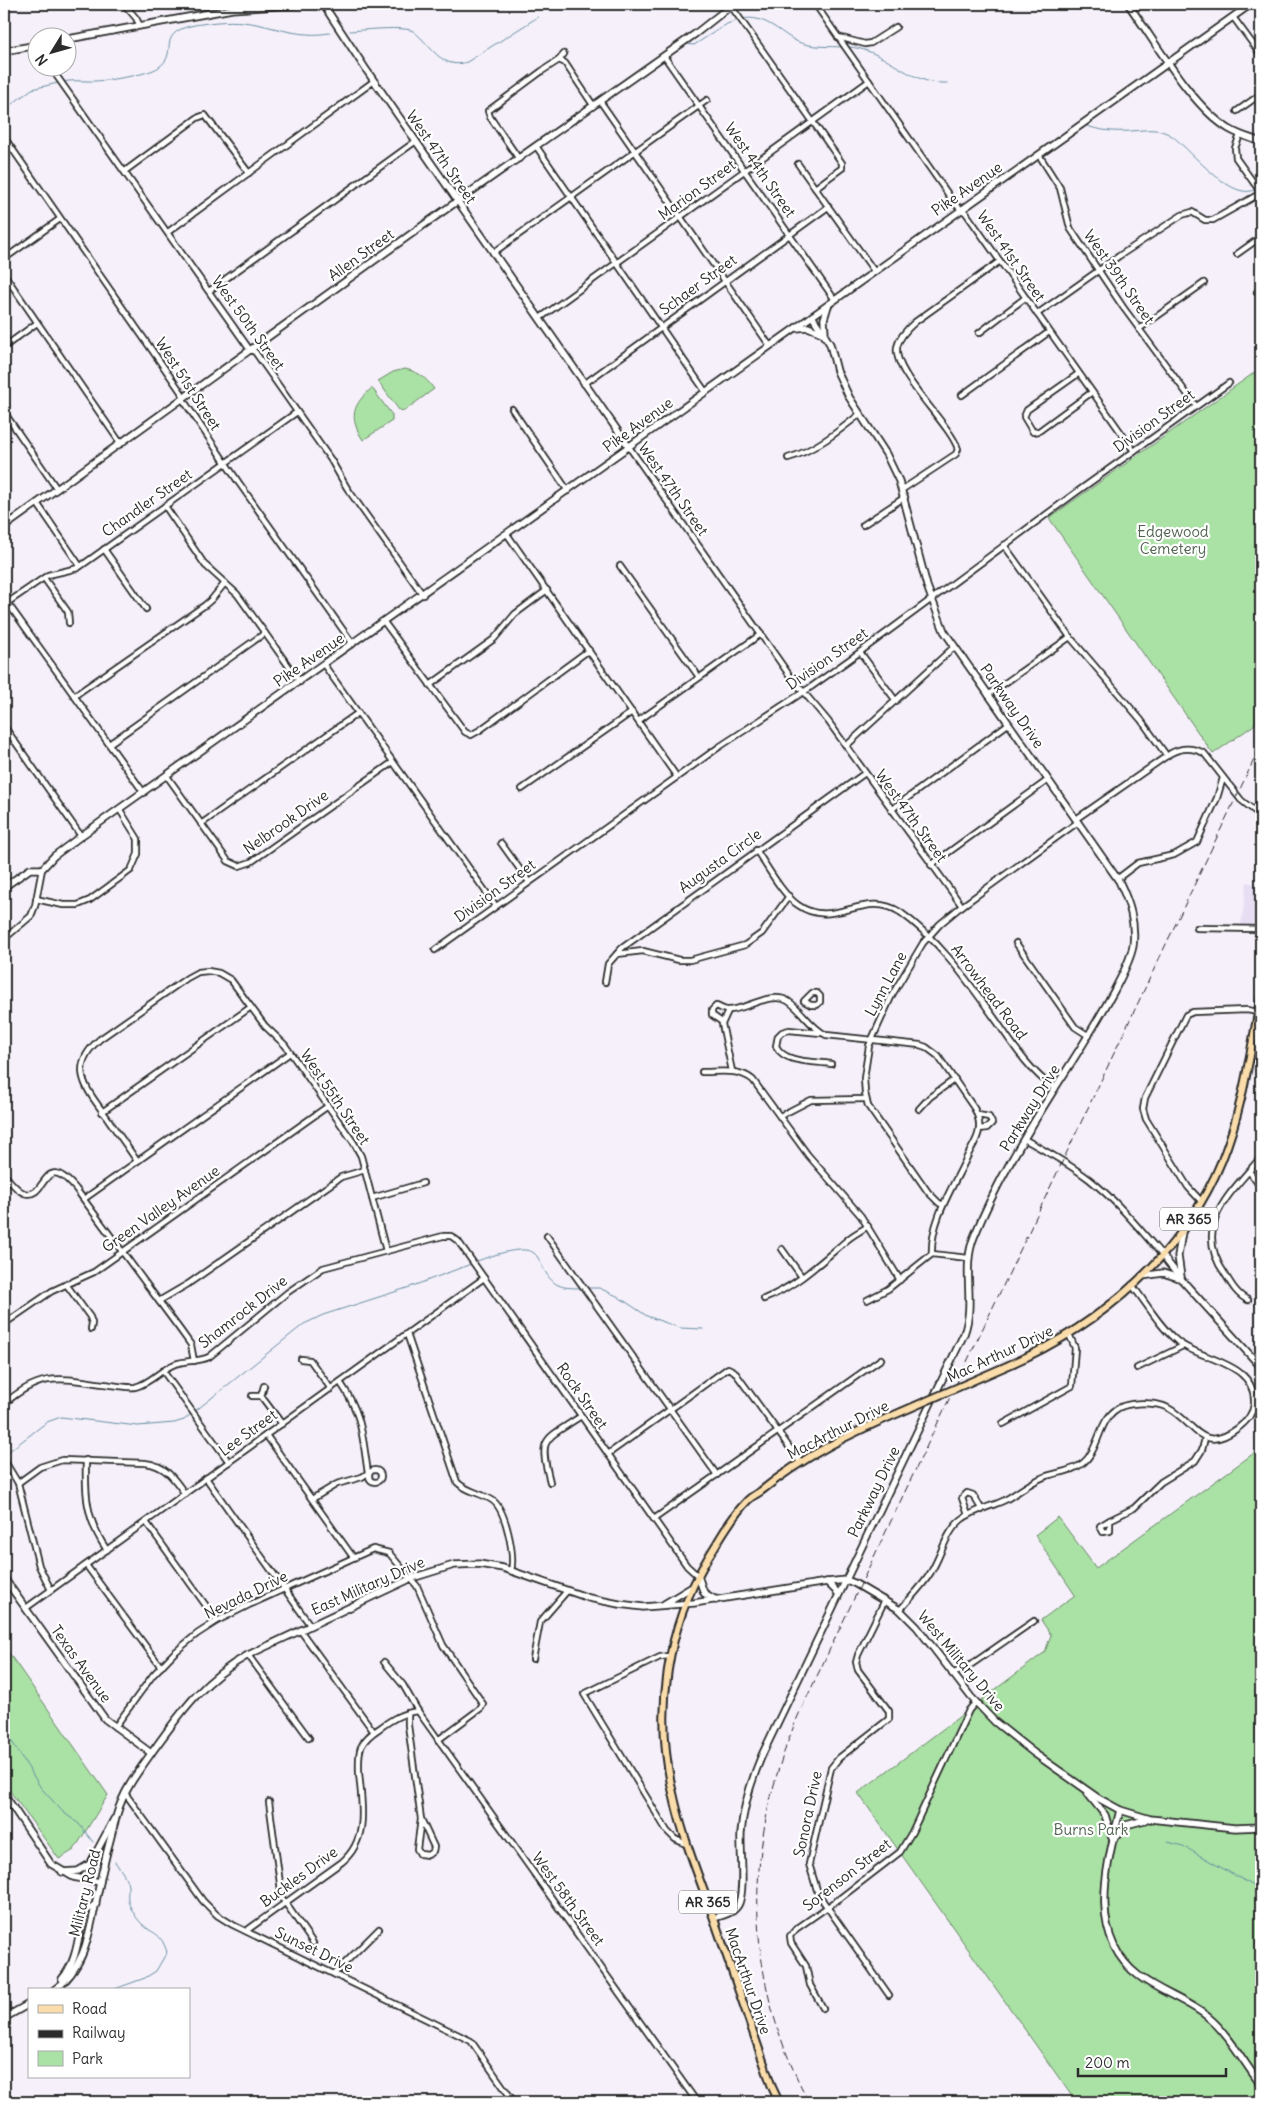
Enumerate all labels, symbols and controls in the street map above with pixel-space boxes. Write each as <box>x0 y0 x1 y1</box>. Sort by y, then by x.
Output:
north arrow <box>28 28 78 78</box>
text: N <box>32 51 52 69</box>
street label: West 47th Street <box>402 106 481 207</box>
street label: West 44th Street <box>721 119 800 221</box>
street label: Marion Street <box>654 155 739 224</box>
street label: Pike Avenue <box>928 157 1006 220</box>
street label: West 41st Street <box>973 207 1050 305</box>
street label: Allen Street <box>324 224 397 285</box>
street label: West 39th Street <box>1080 226 1159 328</box>
street label: Schaer Street <box>655 250 740 319</box>
street label: West 50th Street <box>208 272 289 374</box>
street label: West 51st Street <box>151 334 225 434</box>
street label: Division Street <box>1109 385 1198 456</box>
street label: Pike Avenue <box>599 393 676 456</box>
street label: West 47th Street <box>634 438 713 539</box>
street label: Chandler Street <box>98 464 195 541</box>
park label: Edgewood Cemetery <box>1137 522 1209 558</box>
street label: Division Street <box>782 623 871 694</box>
street label: Pike Avenue <box>270 628 348 691</box>
street label: Parkway Drive <box>976 660 1049 752</box>
street label: West 47th Street <box>871 766 951 866</box>
street label: Nelbrook Drive <box>240 785 332 858</box>
street label: Augusta Circle <box>675 824 765 897</box>
street label: Division Street <box>450 855 539 926</box>
street label: Arrowhead Road <box>947 940 1032 1043</box>
street label: Lynn Lane <box>861 948 911 1020</box>
street label: West 55th Street <box>296 1045 374 1148</box>
street label: Parkway Drive <box>995 1061 1064 1155</box>
street label: Green Valley Avenue <box>98 1161 223 1256</box>
road number: AR 365 <box>1160 1208 1218 1230</box>
street label: Shamrock Drive <box>195 1271 291 1352</box>
street label: Mac Arthur Drive <box>944 1321 1056 1386</box>
street label: Rock Street <box>553 1359 612 1433</box>
street label: MacArthur Drive <box>784 1396 892 1463</box>
street label: Lee Street <box>215 1405 281 1460</box>
street label: Parkway Drive <box>843 1443 904 1540</box>
street label: East Military Drive <box>308 1552 427 1619</box>
street label: Nevada Drive <box>201 1566 291 1623</box>
street label: West Military Drive <box>914 1606 1009 1715</box>
street label: Texas Avenue <box>47 1621 116 1706</box>
street label: Sonora Drive <box>789 1769 826 1859</box>
park label: Burns Park <box>1054 1820 1129 1839</box>
street label: Sorenson Street <box>799 1834 895 1915</box>
street label: Buckles Drive <box>256 1842 341 1911</box>
street label: Military Road <box>65 1847 105 1938</box>
street label: West 58th Street <box>528 1848 609 1949</box>
road number: AR 365 <box>679 1890 737 1914</box>
street label: Sunset Drive <box>272 1922 356 1977</box>
street label: MacArthur Drive <box>721 1925 776 2037</box>
legend <box>28 1988 190 2078</box>
text: Road <box>72 1999 107 2018</box>
text: Railway <box>72 2023 126 2042</box>
scale bar <box>1078 2046 1225 2078</box>
text: Park <box>72 2049 103 2068</box>
text: 200 m <box>1085 2053 1130 2072</box>

